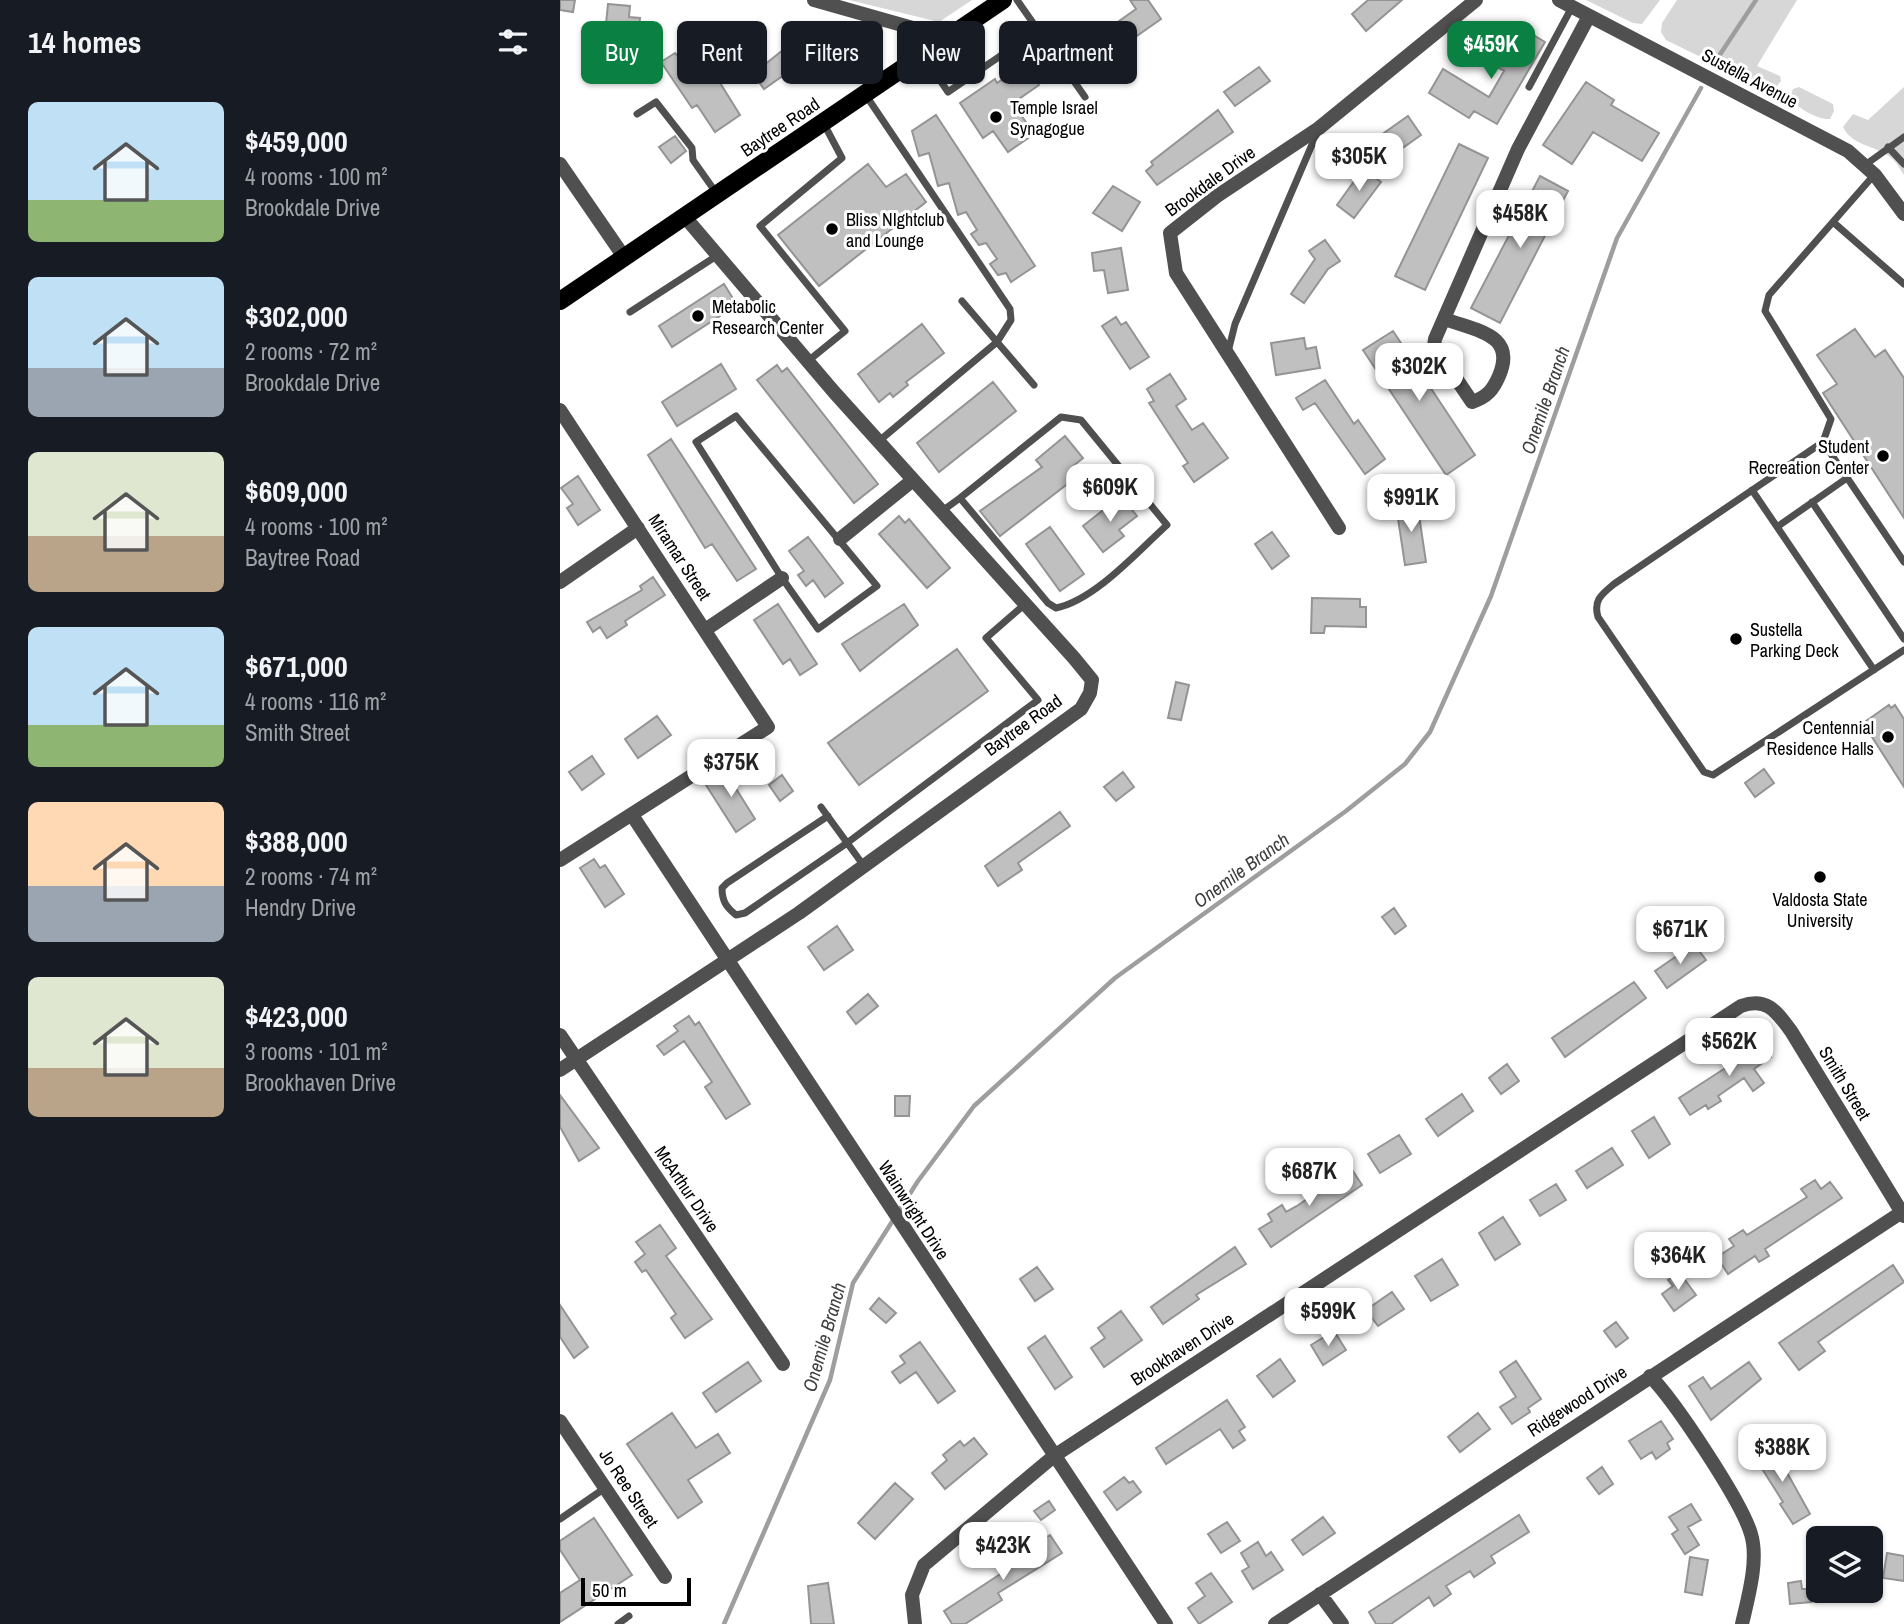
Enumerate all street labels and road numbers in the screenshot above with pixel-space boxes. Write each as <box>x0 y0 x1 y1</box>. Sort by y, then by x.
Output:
street label: Sustella Avenue <box>1698 42 1802 114</box>
street label: Baytree Road <box>736 91 824 163</box>
street label: Brookdale Drive <box>1160 140 1260 222</box>
street label: Miramar Street <box>643 509 717 605</box>
street label: Baytree Road <box>979 688 1067 762</box>
street label: Smith Street <box>1813 1041 1877 1125</box>
street label: McArthur Drive <box>649 1141 725 1237</box>
street label: Wainwright Drive <box>873 1156 955 1264</box>
street label: Brookhaven Drive <box>1126 1306 1238 1392</box>
street label: Ridgewood Drive <box>1522 1359 1632 1443</box>
street label: Jo Ree Street <box>593 1444 665 1532</box>

